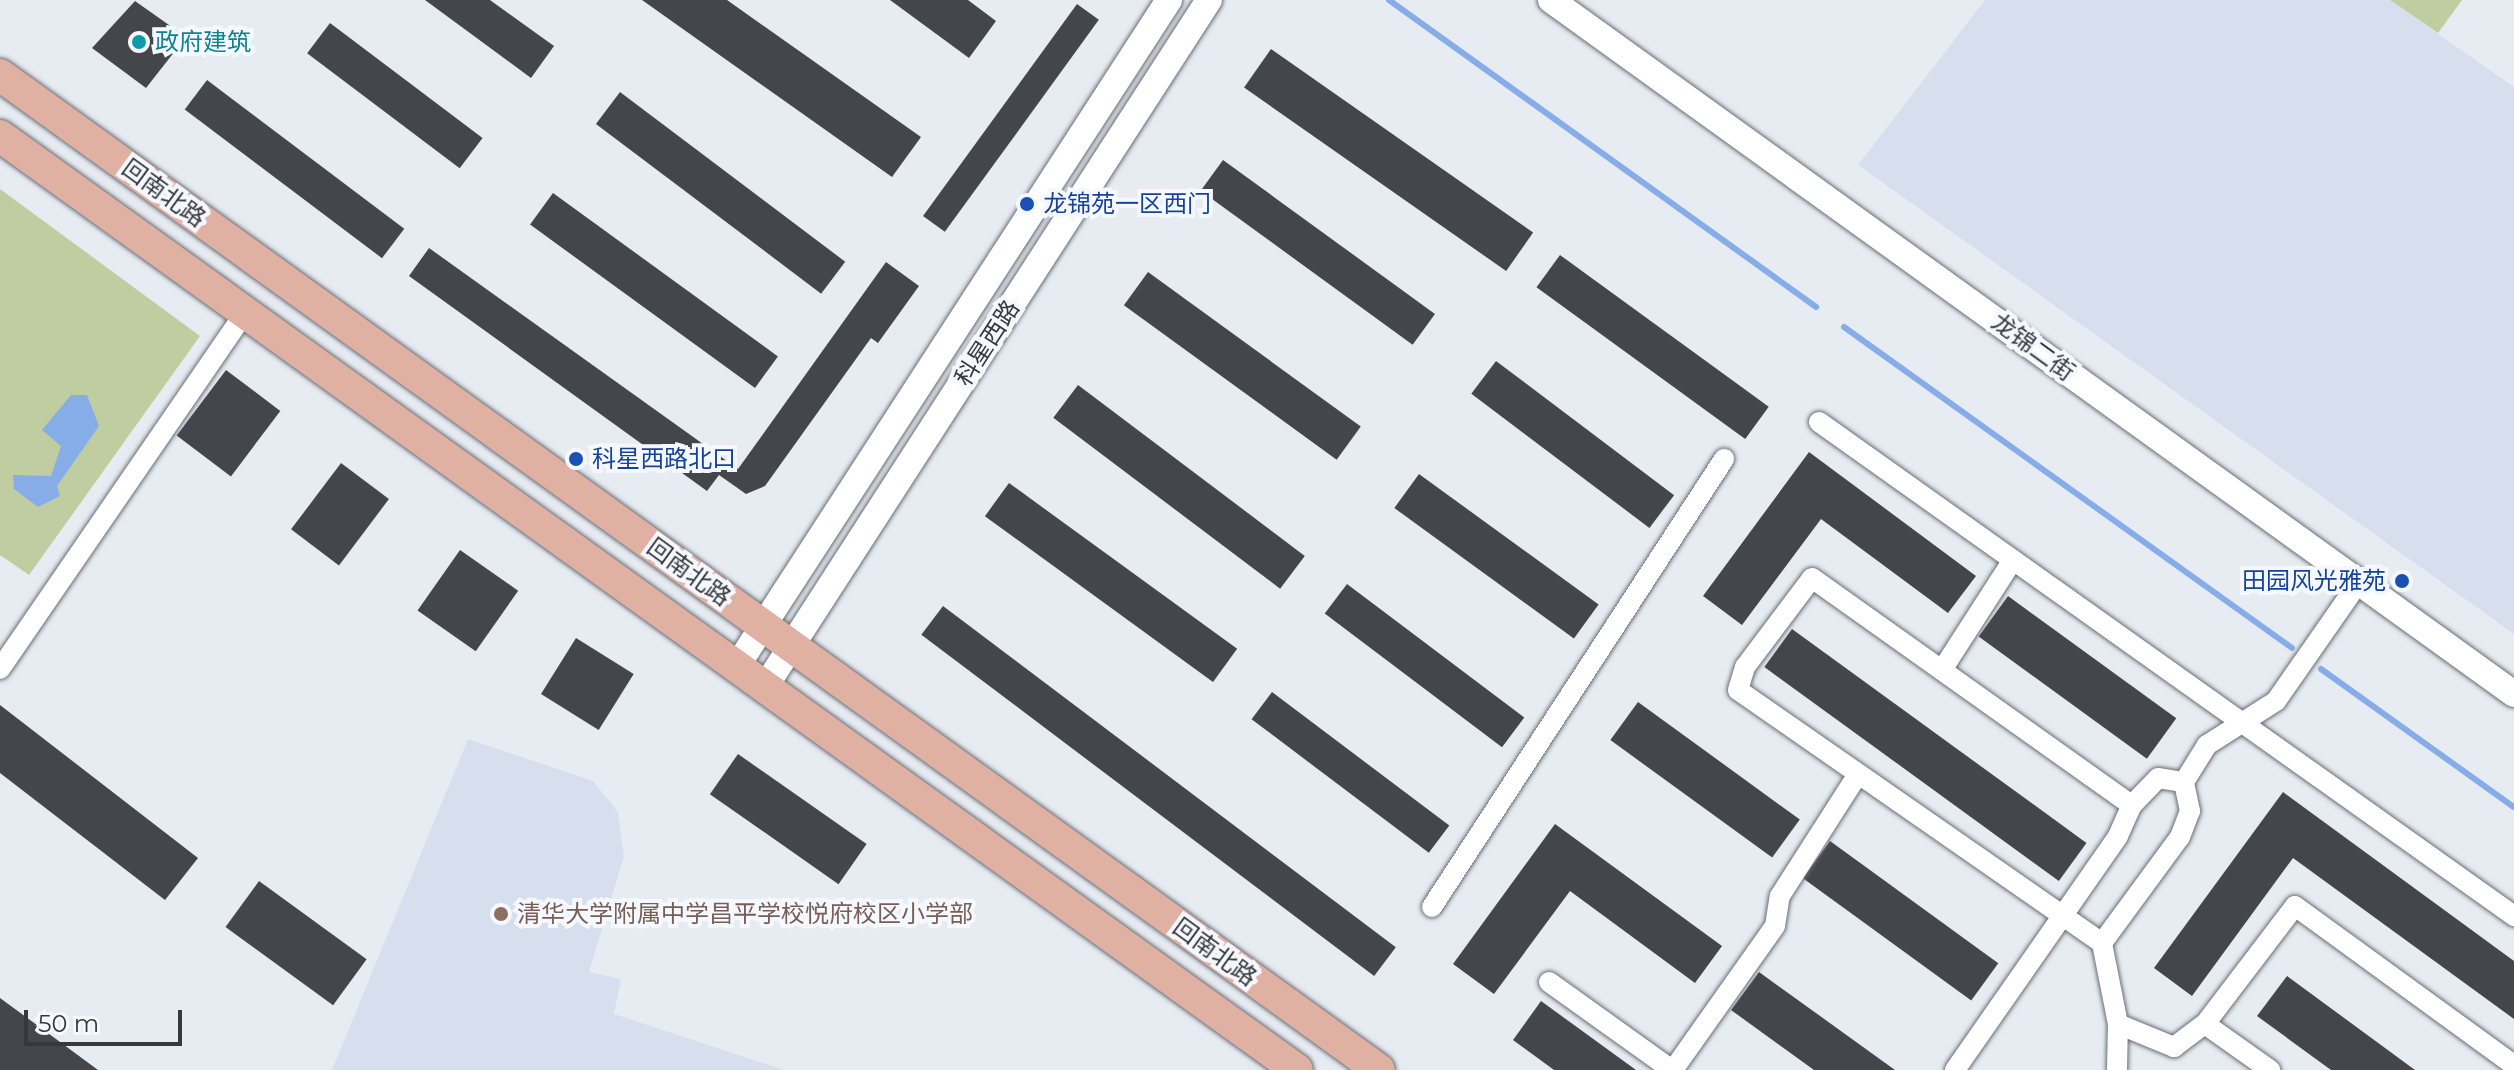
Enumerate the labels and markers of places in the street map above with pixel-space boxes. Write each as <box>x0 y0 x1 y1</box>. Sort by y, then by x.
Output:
place label: 政府建筑 <box>155 28 251 56</box>
marker: 政府建筑 <box>130 33 148 51</box>
place label: 龙锦苑一区西门 <box>1043 190 1211 218</box>
marker: 龙锦苑一区西门 <box>1018 195 1036 213</box>
place label: 科星西路北口 <box>592 445 736 473</box>
marker: 科星西路北口 <box>567 450 585 468</box>
place label: 田园风光雅苑 <box>2242 567 2386 595</box>
marker: 田园风光雅苑 <box>2393 572 2411 590</box>
place label: 清华大学附属中学昌平学校悦府校区小学部 <box>517 900 973 928</box>
marker: 清华大学附属中学昌平学校悦府校区小学部 <box>492 905 510 923</box>

